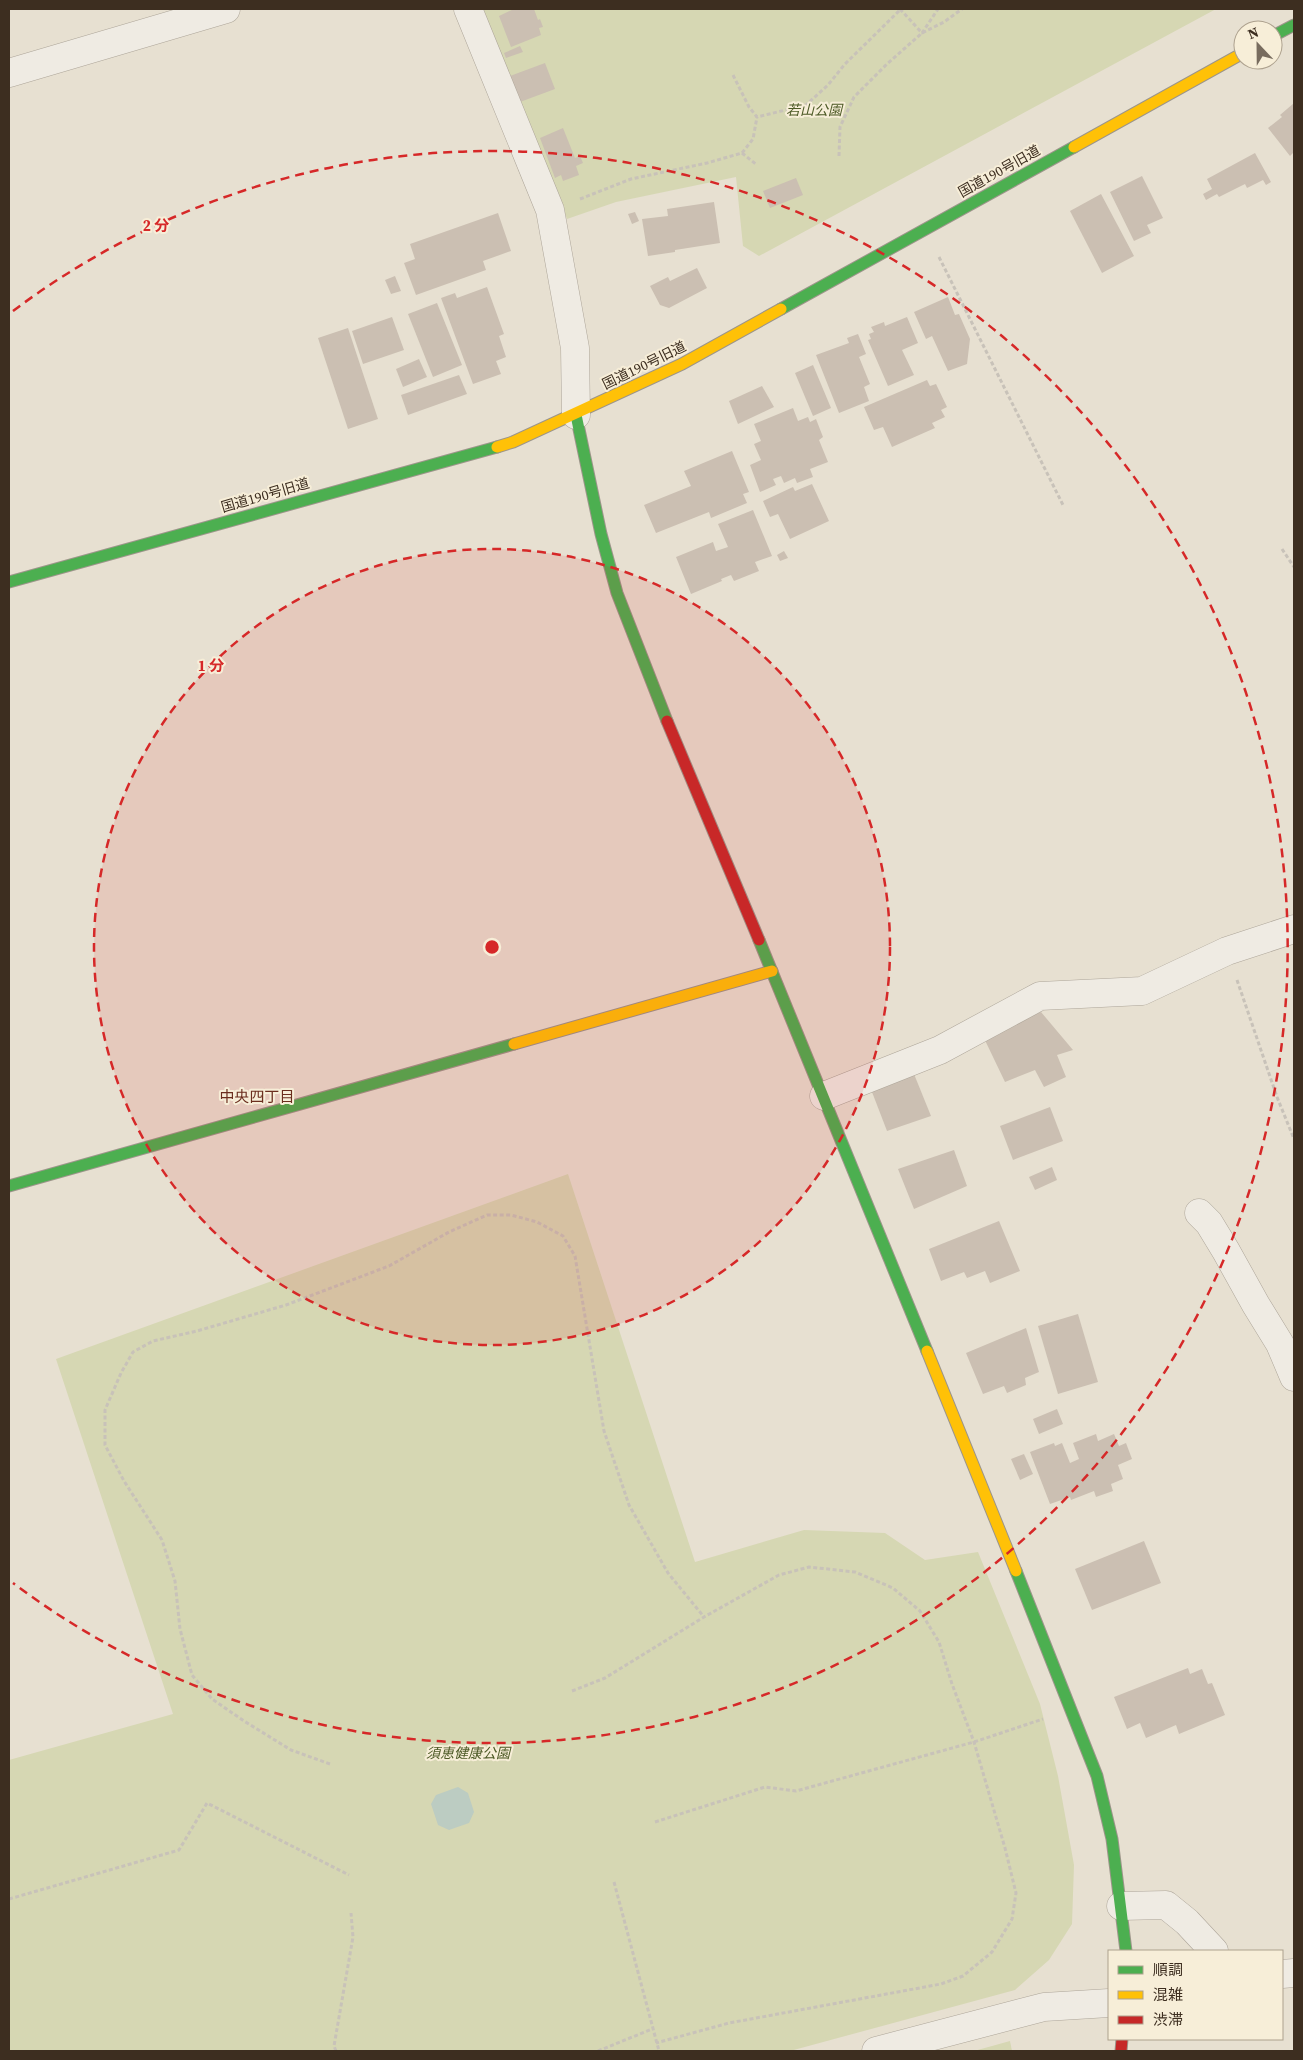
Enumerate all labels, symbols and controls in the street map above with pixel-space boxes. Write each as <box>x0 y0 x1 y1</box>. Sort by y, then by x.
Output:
north arrow <box>1233 20 1283 70</box>
text: N <box>1245 22 1262 44</box>
park label: 若山公園 <box>786 100 844 120</box>
street label: 国道190号旧道 <box>954 140 1044 202</box>
text: 2 分 <box>143 215 169 236</box>
street label: 国道190号旧道 <box>599 336 689 394</box>
street label: 国道190号旧道 <box>219 473 311 517</box>
text: 1 分 <box>198 655 224 676</box>
centre of rings <box>483 938 501 956</box>
district label: 中央四丁目 <box>219 1086 295 1107</box>
park label: 須恵健康公園 <box>426 1743 512 1763</box>
legend <box>1108 1950 1283 2040</box>
text: 順調 <box>1153 1959 1183 1980</box>
text: 混雑 <box>1153 1984 1183 2005</box>
text: 渋滞 <box>1153 2009 1183 2030</box>

